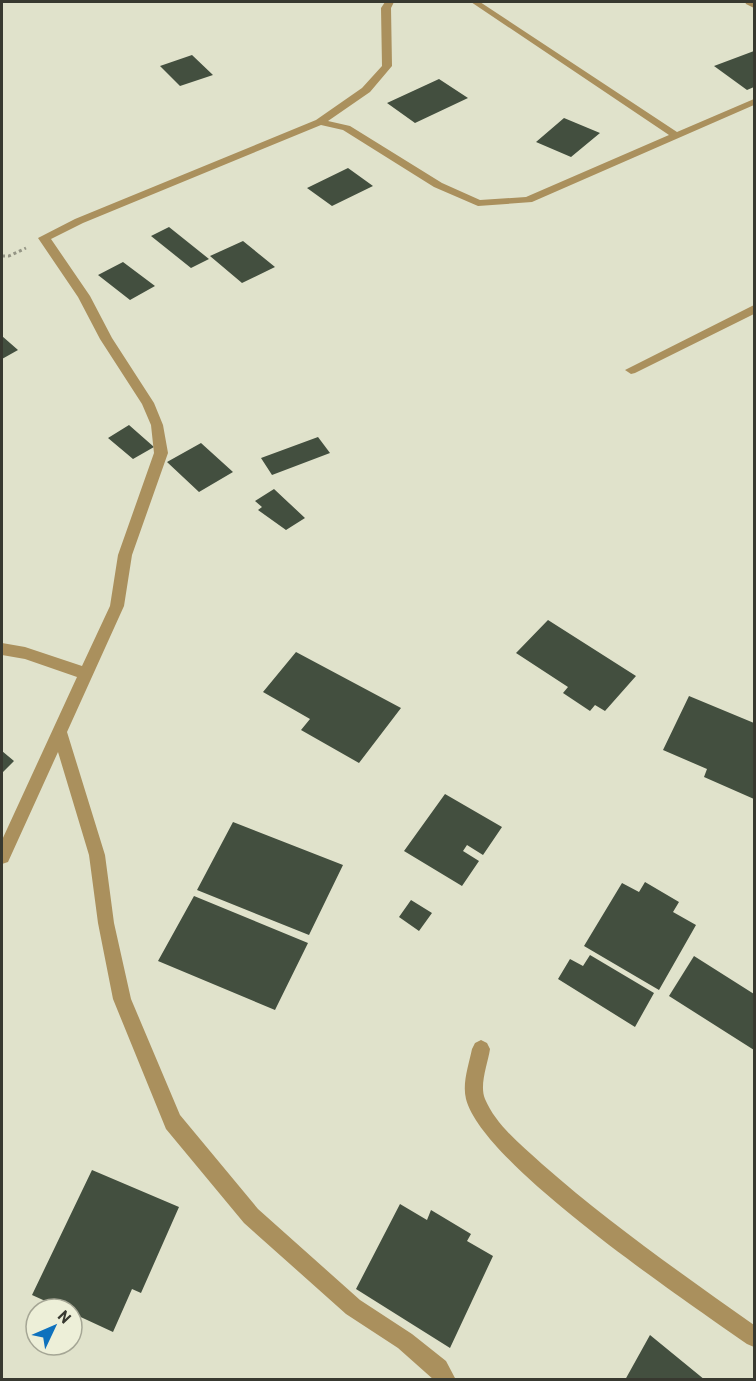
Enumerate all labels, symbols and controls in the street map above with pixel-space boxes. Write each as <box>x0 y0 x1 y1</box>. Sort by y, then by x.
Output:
north arrow <box>24 1297 84 1357</box>
text: N <box>55 1306 76 1327</box>

